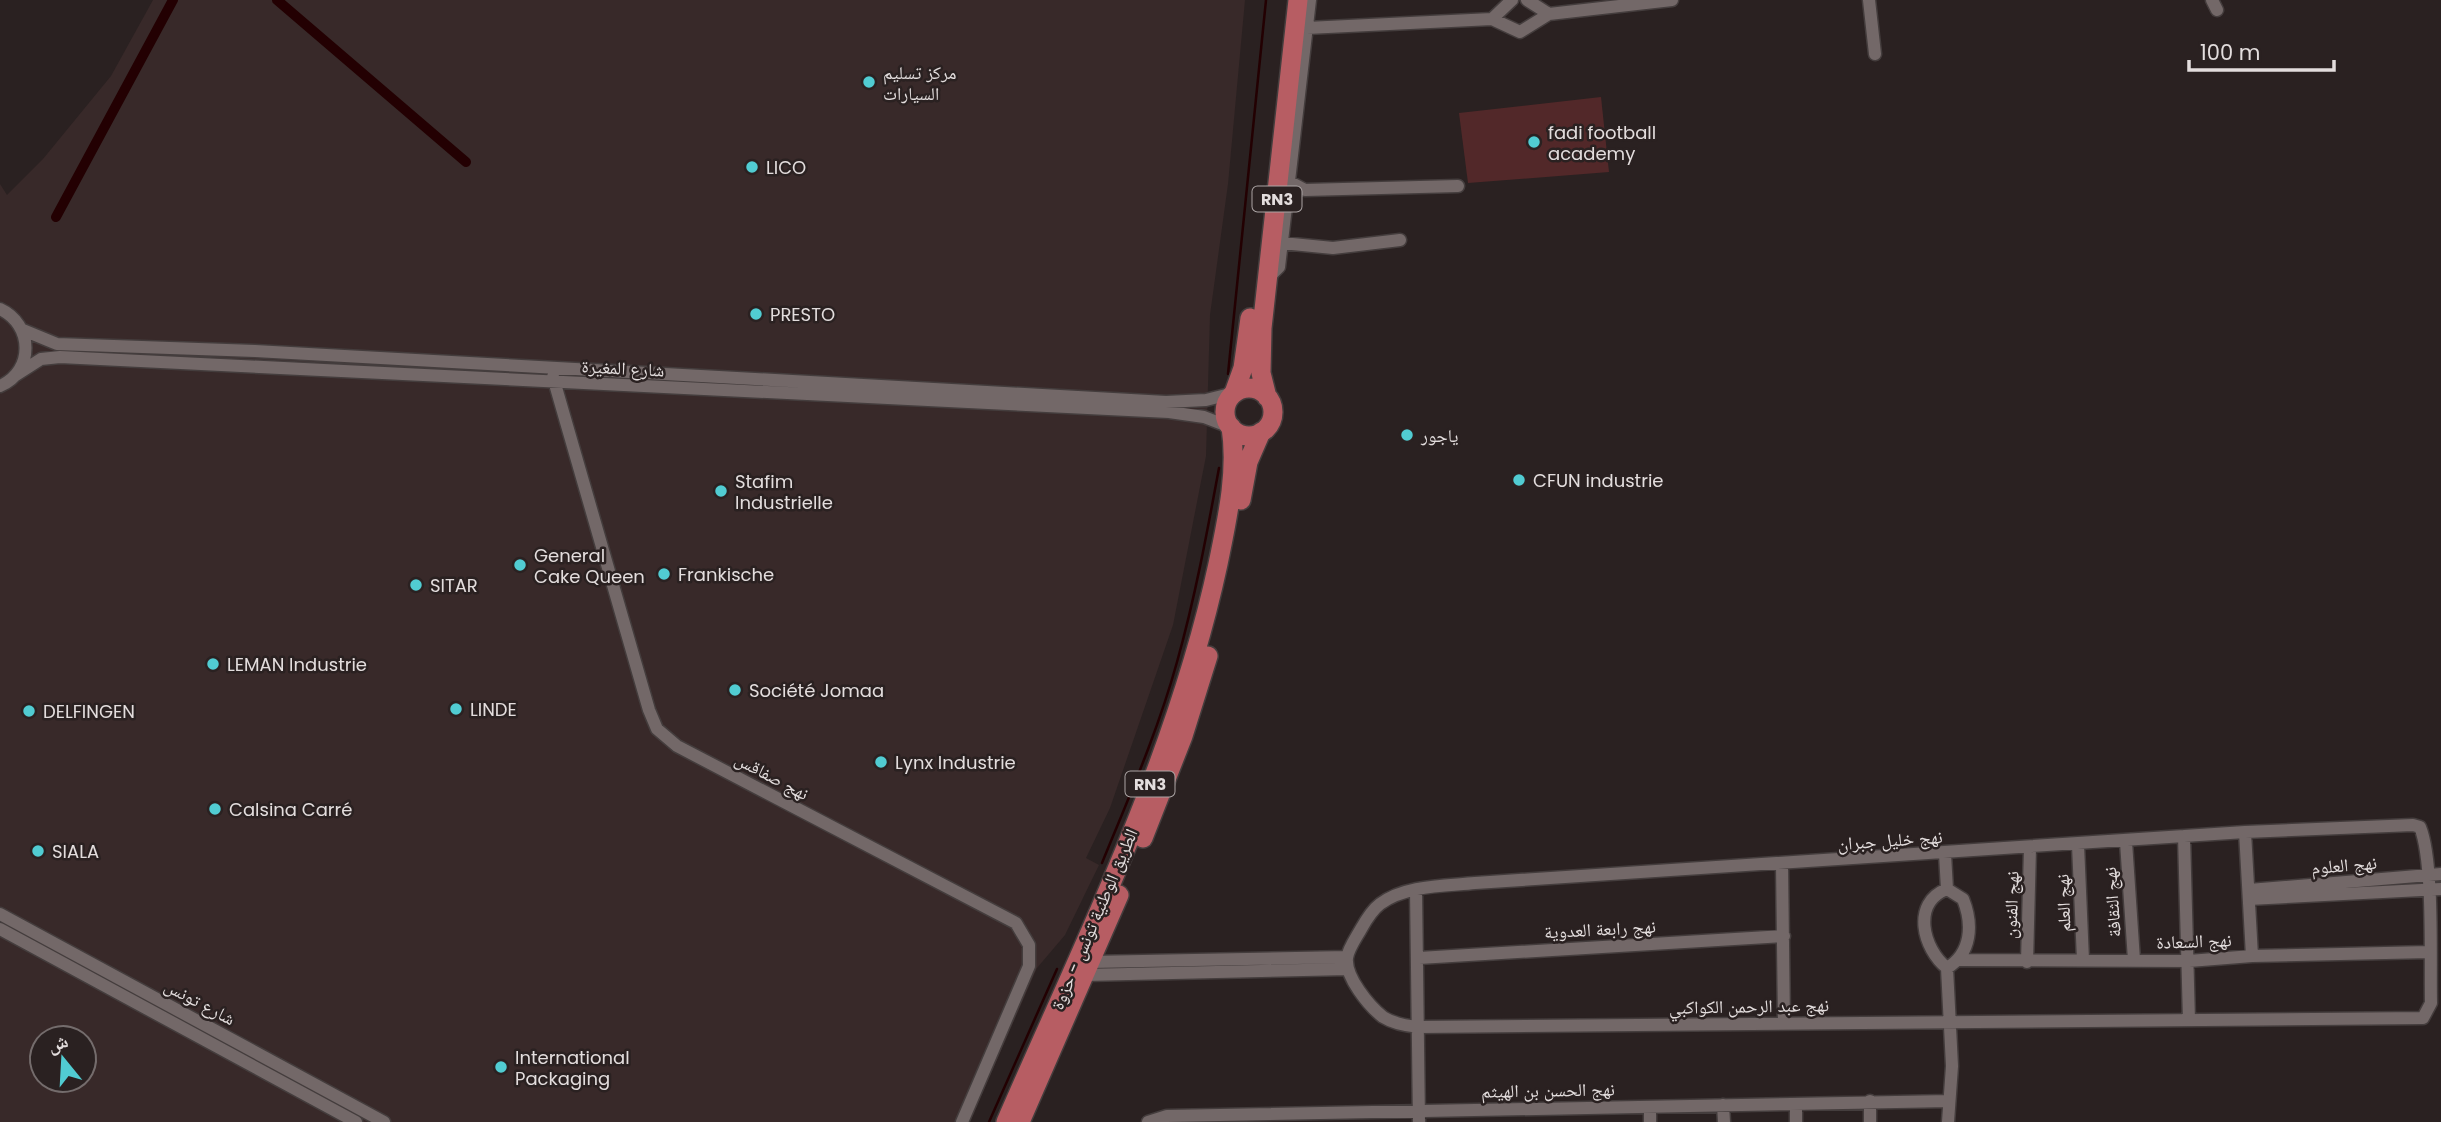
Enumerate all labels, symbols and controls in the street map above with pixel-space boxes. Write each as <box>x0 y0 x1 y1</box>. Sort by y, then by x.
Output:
scale bar <box>2189 28 2334 72</box>
text: 100 m <box>2200 38 2260 67</box>
place label: مركز تسليم السيارات <box>883 60 957 106</box>
marker: مركز تسليم السيارات <box>861 74 877 90</box>
place label: fadi football academy <box>1548 120 1656 166</box>
marker: fadi football academy <box>1526 134 1542 150</box>
place label: LICO <box>766 155 806 180</box>
marker: LICO <box>744 159 760 175</box>
road number: RN3 <box>1252 186 1302 211</box>
place label: PRESTO <box>770 302 835 327</box>
marker: PRESTO <box>748 306 764 322</box>
street label: شارع المغيرة <box>581 353 665 383</box>
place label: ياجور <box>1420 423 1459 448</box>
marker: ياجور <box>1399 427 1415 443</box>
place label: CFUN industrie <box>1533 468 1663 493</box>
place label: Stafim Industrielle <box>735 469 833 515</box>
marker: CFUN industrie <box>1511 472 1527 488</box>
marker: Stafim Industrielle <box>713 483 729 499</box>
place label: General Cake Queen <box>534 543 645 589</box>
marker: General Cake Queen <box>512 557 528 573</box>
place label: Frankische <box>678 562 774 587</box>
marker: Frankische <box>656 566 672 582</box>
place label: SITAR <box>430 573 478 598</box>
marker: SITAR <box>408 577 424 593</box>
place label: LEMAN Industrie <box>227 652 367 677</box>
marker: LEMAN Industrie <box>205 656 221 672</box>
place label: Société Jomaa <box>749 678 884 703</box>
marker: Société Jomaa <box>727 682 743 698</box>
place label: LINDE <box>470 697 517 722</box>
place label: DELFINGEN <box>43 699 135 724</box>
marker: LINDE <box>448 701 464 717</box>
marker: DELFINGEN <box>21 703 37 719</box>
street label: نهج صفاقس <box>731 746 813 806</box>
place label: Lynx Industrie <box>895 750 1016 775</box>
marker: Lynx Industrie <box>873 754 889 770</box>
road number: RN3 <box>1126 772 1174 796</box>
place label: Calsina Carré <box>229 797 352 822</box>
marker: Calsina Carré <box>207 801 223 817</box>
street label: نهج خليل جبران <box>1837 824 1943 856</box>
street label: الطريق الوطنية تونس - حزوة <box>1045 825 1143 1013</box>
place label: SIALA <box>52 839 99 864</box>
marker: SIALA <box>30 843 46 859</box>
street label: نهج العلوم <box>2310 850 2378 880</box>
street label: نهج الثقافة <box>2097 866 2127 938</box>
street label: نهج الفنون <box>1997 871 2025 939</box>
street label: نهج العلم <box>2049 874 2077 932</box>
street label: نهج رابعة العدوية <box>1543 914 1657 944</box>
street label: نهج السعادة <box>2156 927 2232 955</box>
street label: شارع تونس <box>160 973 240 1031</box>
street label: نهج عبد الرحمن الكواكبي <box>1669 992 1829 1022</box>
north arrow <box>28 1024 98 1094</box>
text: ش <box>44 1027 72 1059</box>
place label: International Packaging <box>515 1045 630 1091</box>
marker: International Packaging <box>493 1059 509 1075</box>
street label: نهج الحسن بن الهيثم <box>1481 1076 1615 1104</box>

